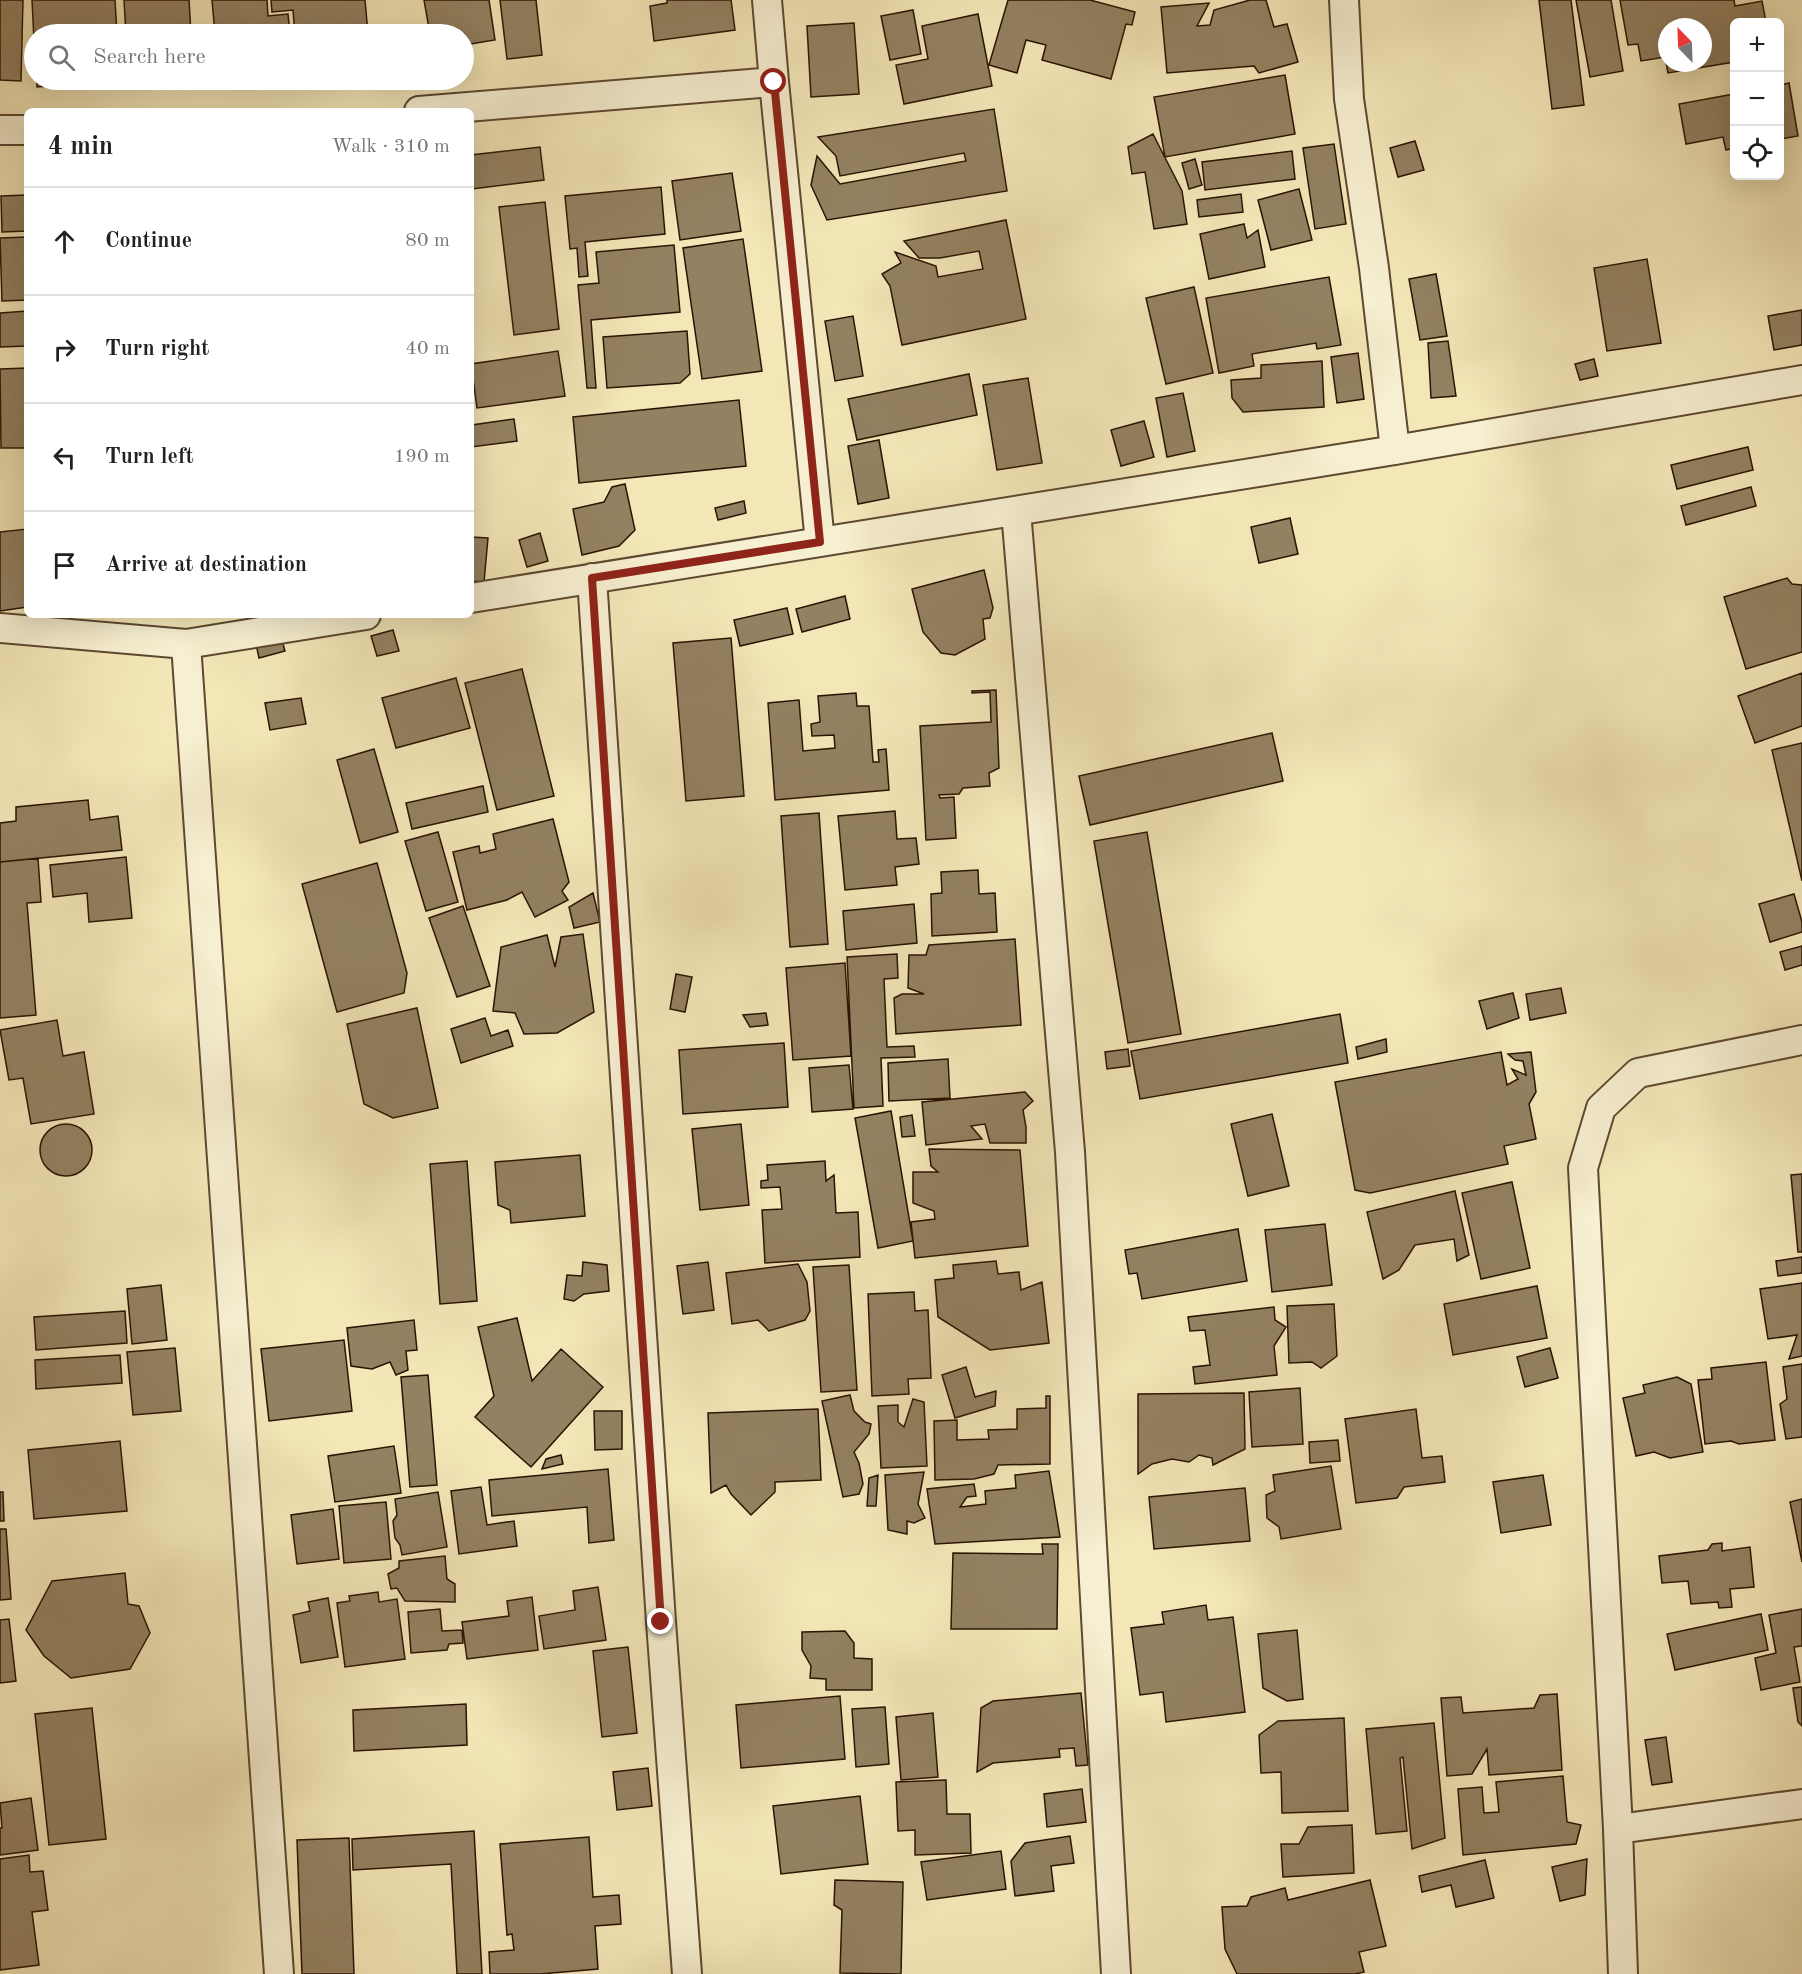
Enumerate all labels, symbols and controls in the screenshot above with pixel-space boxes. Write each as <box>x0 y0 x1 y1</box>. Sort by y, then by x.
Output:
north arrow <box>1658 18 1712 72</box>
map controls <box>1730 18 1784 180</box>
button: + <box>1730 18 1784 72</box>
search box <box>24 24 474 90</box>
icon: search <box>45 41 78 74</box>
text: Search here <box>93 46 206 68</box>
route start <box>760 68 786 94</box>
button: − <box>1730 72 1784 126</box>
button: locate <box>1730 126 1784 180</box>
text: 4 min <box>48 134 113 160</box>
text: Walk · 310 m <box>331 137 450 157</box>
icon: ahead <box>48 225 81 258</box>
text: Continue <box>105 230 192 252</box>
text: 80 m <box>405 231 450 251</box>
icon: right <box>48 333 81 366</box>
text: Turn right <box>105 338 209 360</box>
text: 40 m <box>405 339 450 359</box>
icon: left <box>48 441 81 474</box>
text: Turn left <box>105 446 194 468</box>
text: 190 m <box>394 447 450 467</box>
icon: arrive <box>48 549 81 582</box>
text: Arrive at destination <box>105 554 307 576</box>
route end <box>647 1608 673 1634</box>

